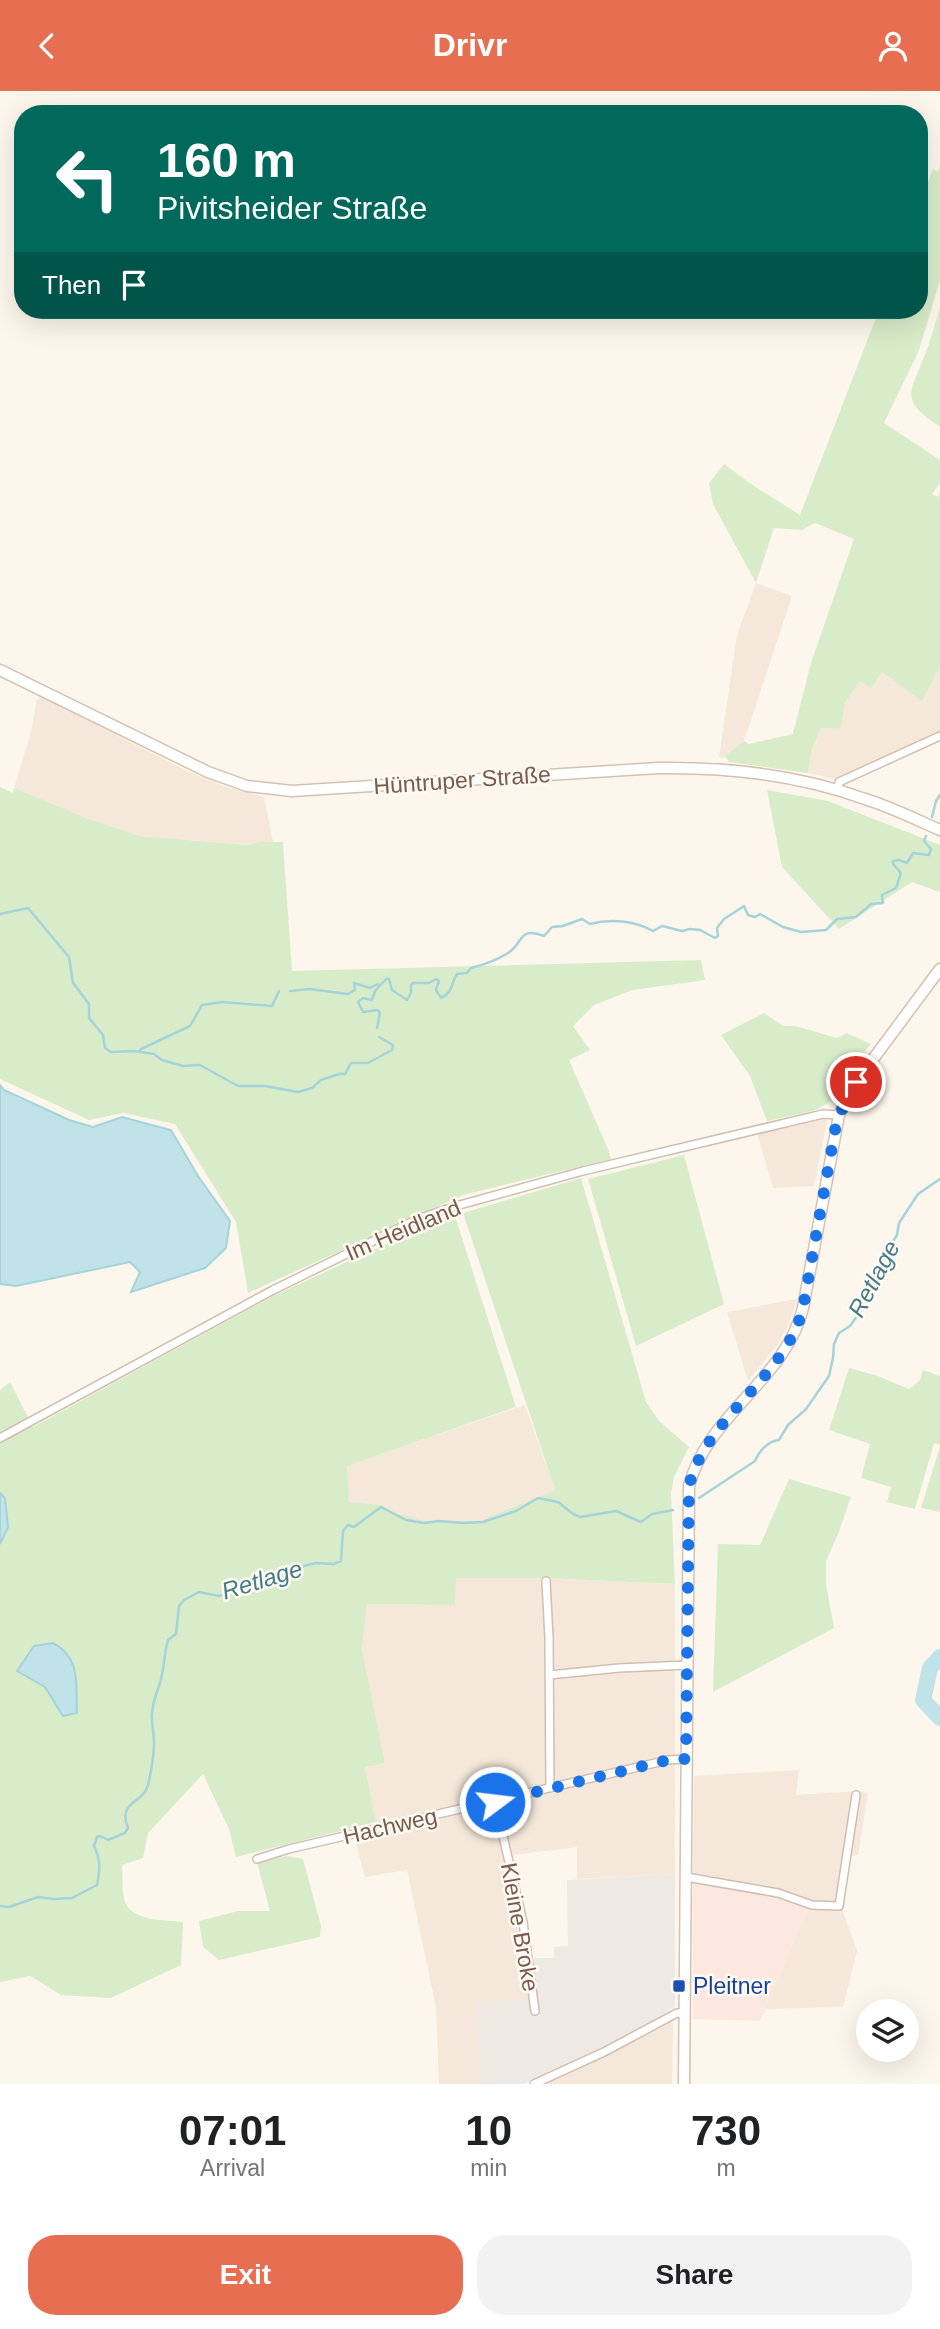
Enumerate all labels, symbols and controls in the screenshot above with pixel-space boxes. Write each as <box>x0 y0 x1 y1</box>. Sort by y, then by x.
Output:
icon: back <box>28 27 66 65</box>
text: Drivr <box>433 27 507 63</box>
icon: person <box>874 27 912 65</box>
icon: left <box>42 133 133 224</box>
text: 160 m <box>157 133 296 187</box>
text: Pivitsheider Straße <box>157 190 427 226</box>
icon: arrive <box>115 266 153 304</box>
text: Then <box>42 270 101 300</box>
street label: Hüntruper Straße <box>372 761 552 799</box>
pin <box>826 1052 886 1112</box>
icon: arrive <box>837 1063 875 1101</box>
street label: Im Heidland <box>341 1194 465 1266</box>
water label: Retlage <box>842 1236 905 1322</box>
water label: Retlage <box>218 1555 305 1605</box>
position arrow <box>458 1765 532 1839</box>
street label: Hachweg <box>340 1803 440 1849</box>
street label: Kleine Broke <box>496 1861 544 1993</box>
place label: Pleitner <box>693 1973 771 1999</box>
marker: Pleitner <box>671 1978 687 1994</box>
map controls <box>856 1999 919 2062</box>
button: layers <box>856 1999 919 2062</box>
text: 07:01 <box>179 2107 286 2154</box>
text: 10 <box>465 2107 512 2154</box>
text: 730 <box>691 2107 761 2154</box>
text: Arrival <box>200 2155 265 2181</box>
text: min <box>470 2155 507 2181</box>
text: m <box>716 2155 736 2181</box>
button: Exit <box>28 2235 463 2315</box>
button: Share <box>477 2235 912 2315</box>

